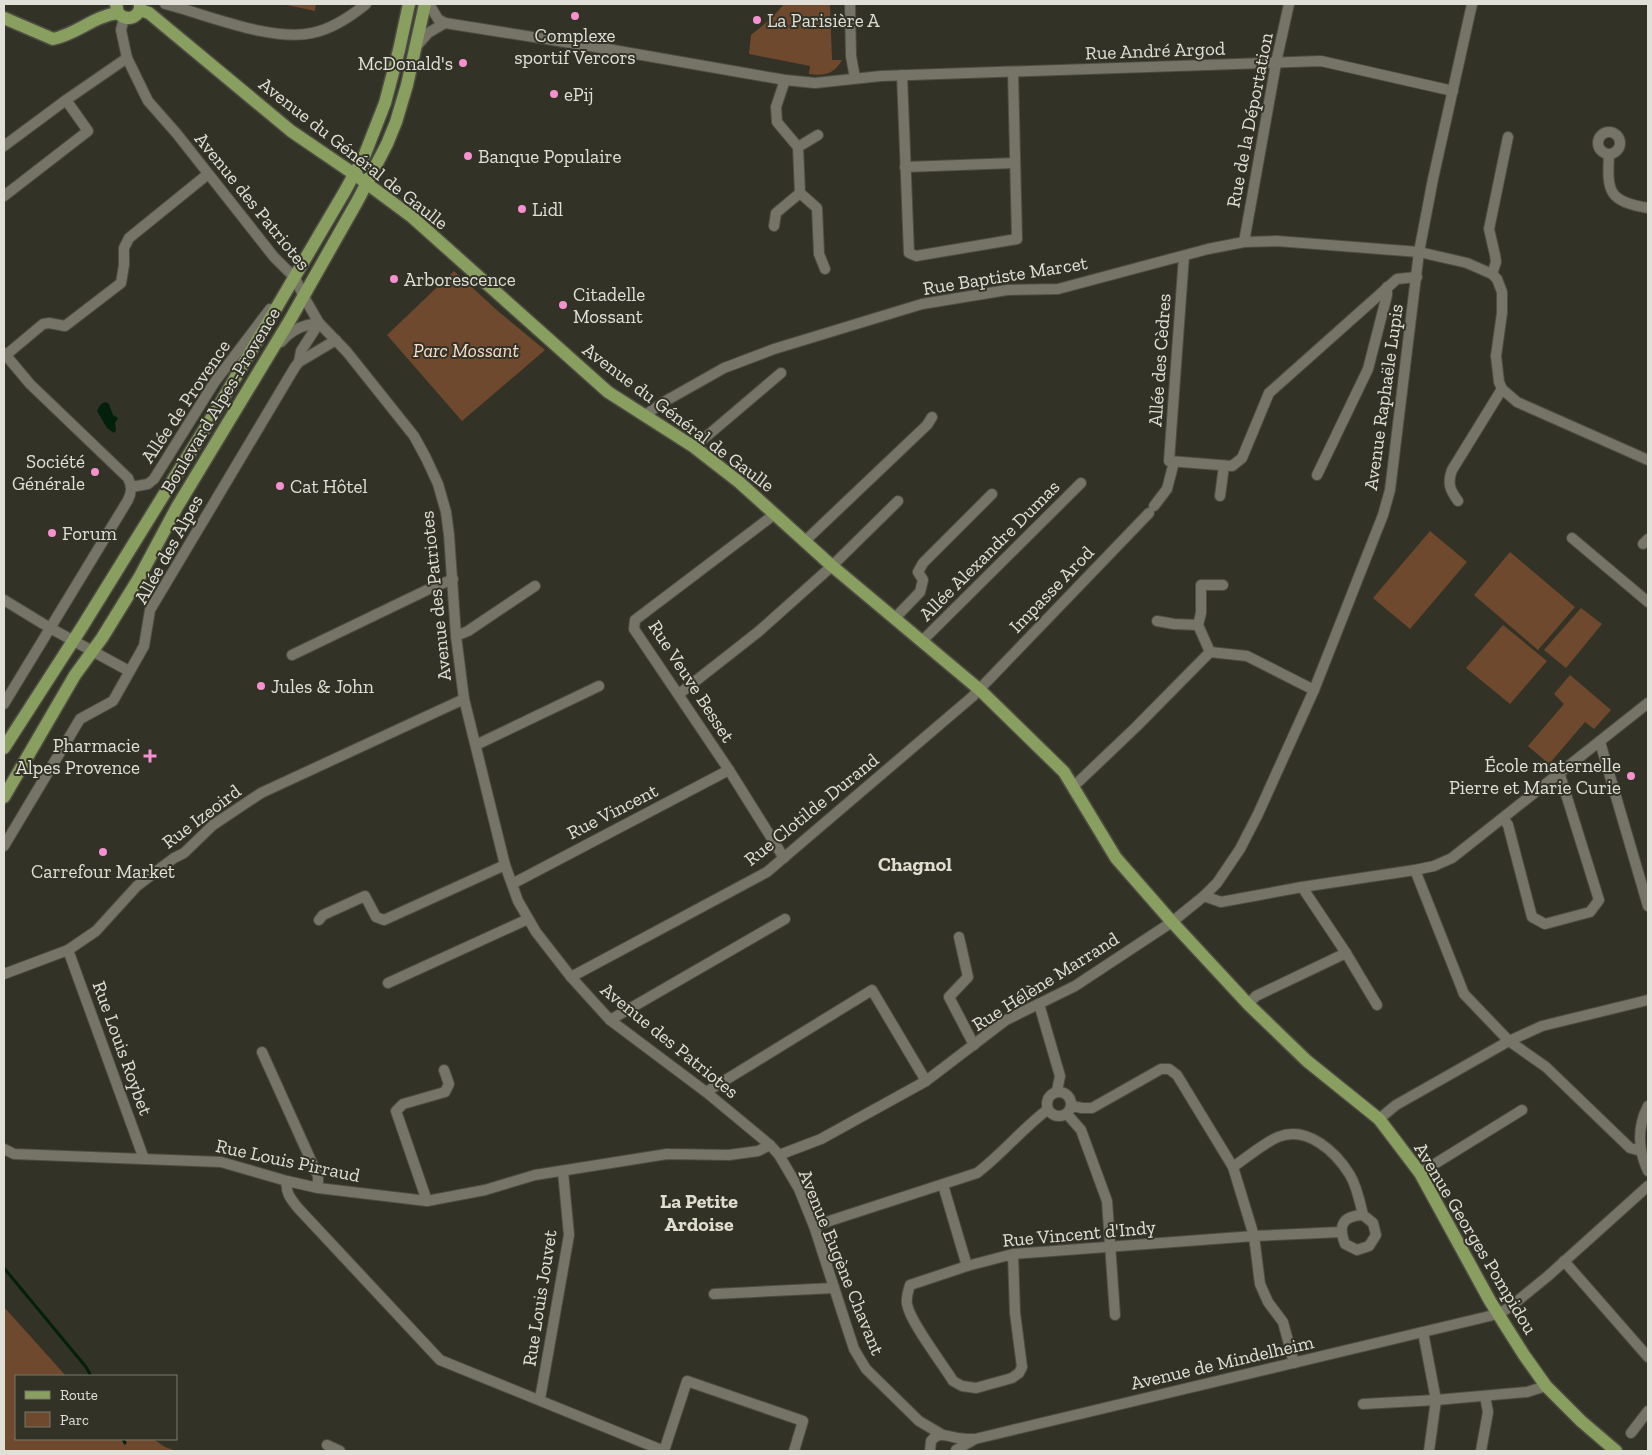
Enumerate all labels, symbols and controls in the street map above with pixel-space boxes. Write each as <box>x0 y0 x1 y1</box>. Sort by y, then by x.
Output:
place label: La Parisière A <box>767 9 880 32</box>
marker: Complexe sportif Vercors <box>569 10 581 22</box>
marker: La Parisière A <box>751 14 763 26</box>
place label: Complexe sportif Vercors <box>514 24 636 69</box>
street label: Rue de la Déportation <box>1221 31 1278 209</box>
street label: Rue André Argod <box>1085 37 1226 64</box>
place label: McDonald's <box>358 52 453 75</box>
marker: McDonald's <box>457 57 469 69</box>
street label: Avenue du Général de Gaulle <box>254 72 453 235</box>
place label: ePij <box>564 83 594 106</box>
marker: ePij <box>548 88 560 100</box>
street label: Avenue des Patriotes <box>190 128 315 275</box>
place label: Banque Populaire <box>478 145 621 168</box>
marker: Banque Populaire <box>462 150 474 162</box>
place label: Lidl <box>532 198 563 221</box>
marker: Lidl <box>516 203 528 215</box>
street label: Rue Baptiste Marcet <box>921 251 1089 300</box>
place label: Arborescence <box>404 268 516 291</box>
marker: Arborescence <box>388 273 400 285</box>
place label: Citadelle Mossant <box>573 283 645 328</box>
street label: Allée des Cèdres <box>1143 293 1176 427</box>
marker: Citadelle Mossant <box>557 299 569 311</box>
street label: Avenue Raphaële Lupis <box>1359 302 1408 492</box>
street label: Boulevard Alpes-Provence <box>156 303 285 497</box>
street label: Allée de Provence <box>136 335 235 467</box>
street label: Avenue du Général de Gaulle <box>578 338 779 497</box>
park label: Parc Mossant <box>413 339 519 362</box>
place label: Société Générale <box>12 450 85 495</box>
marker: Société Générale <box>89 466 101 478</box>
place label: Cat Hôtel <box>290 475 368 498</box>
street label: Allée Alexandre Dumas <box>914 475 1065 626</box>
marker: Cat Hôtel <box>274 480 286 492</box>
street label: Allée des Alpes <box>129 491 208 608</box>
street label: Avenue des Patriotes <box>415 510 456 682</box>
place label: Forum <box>62 522 118 545</box>
marker: Forum <box>46 527 58 539</box>
street label: Impasse Arod <box>1004 541 1099 638</box>
street label: Rue Veuve Besset <box>644 616 740 747</box>
place label: Jules & John <box>271 675 374 698</box>
marker: Jules & John <box>255 680 267 692</box>
place label: Pharmacie Alpes Provence <box>15 734 140 779</box>
street label: Rue Clotilde Durand <box>739 748 884 871</box>
marker: Pharmacie Alpes Provence <box>144 750 156 762</box>
place label: École maternelle Pierre et Marie Curie <box>1449 754 1621 799</box>
marker: École maternelle Pierre et Marie Curie <box>1625 770 1637 782</box>
street label: Rue Izeoird <box>157 779 246 854</box>
street label: Rue Vincent <box>563 779 661 844</box>
marker: Carrefour Market <box>97 846 109 858</box>
district label: Chagnol <box>878 852 952 876</box>
place label: Carrefour Market <box>31 860 175 883</box>
street label: Rue Hélène Marrand <box>968 927 1123 1036</box>
street label: Rue Louis Roybet <box>88 978 157 1118</box>
street label: Avenue des Patriotes <box>596 978 743 1103</box>
street label: Rue Louis Pirraud <box>214 1134 363 1187</box>
street label: Avenue Georges Pompidou <box>1409 1138 1542 1339</box>
street label: Avenue Eugène Chavant <box>794 1166 889 1358</box>
district label: La Petite Ardoise <box>660 1189 738 1236</box>
street label: Rue Vincent d'Indy <box>1001 1215 1157 1252</box>
street label: Rue Louis Jouvet <box>517 1228 562 1368</box>
street label: Avenue de Mindelheim <box>1128 1330 1316 1395</box>
legend <box>15 1375 178 1440</box>
text: Route <box>60 1386 98 1404</box>
text: Parc <box>60 1411 89 1429</box>

